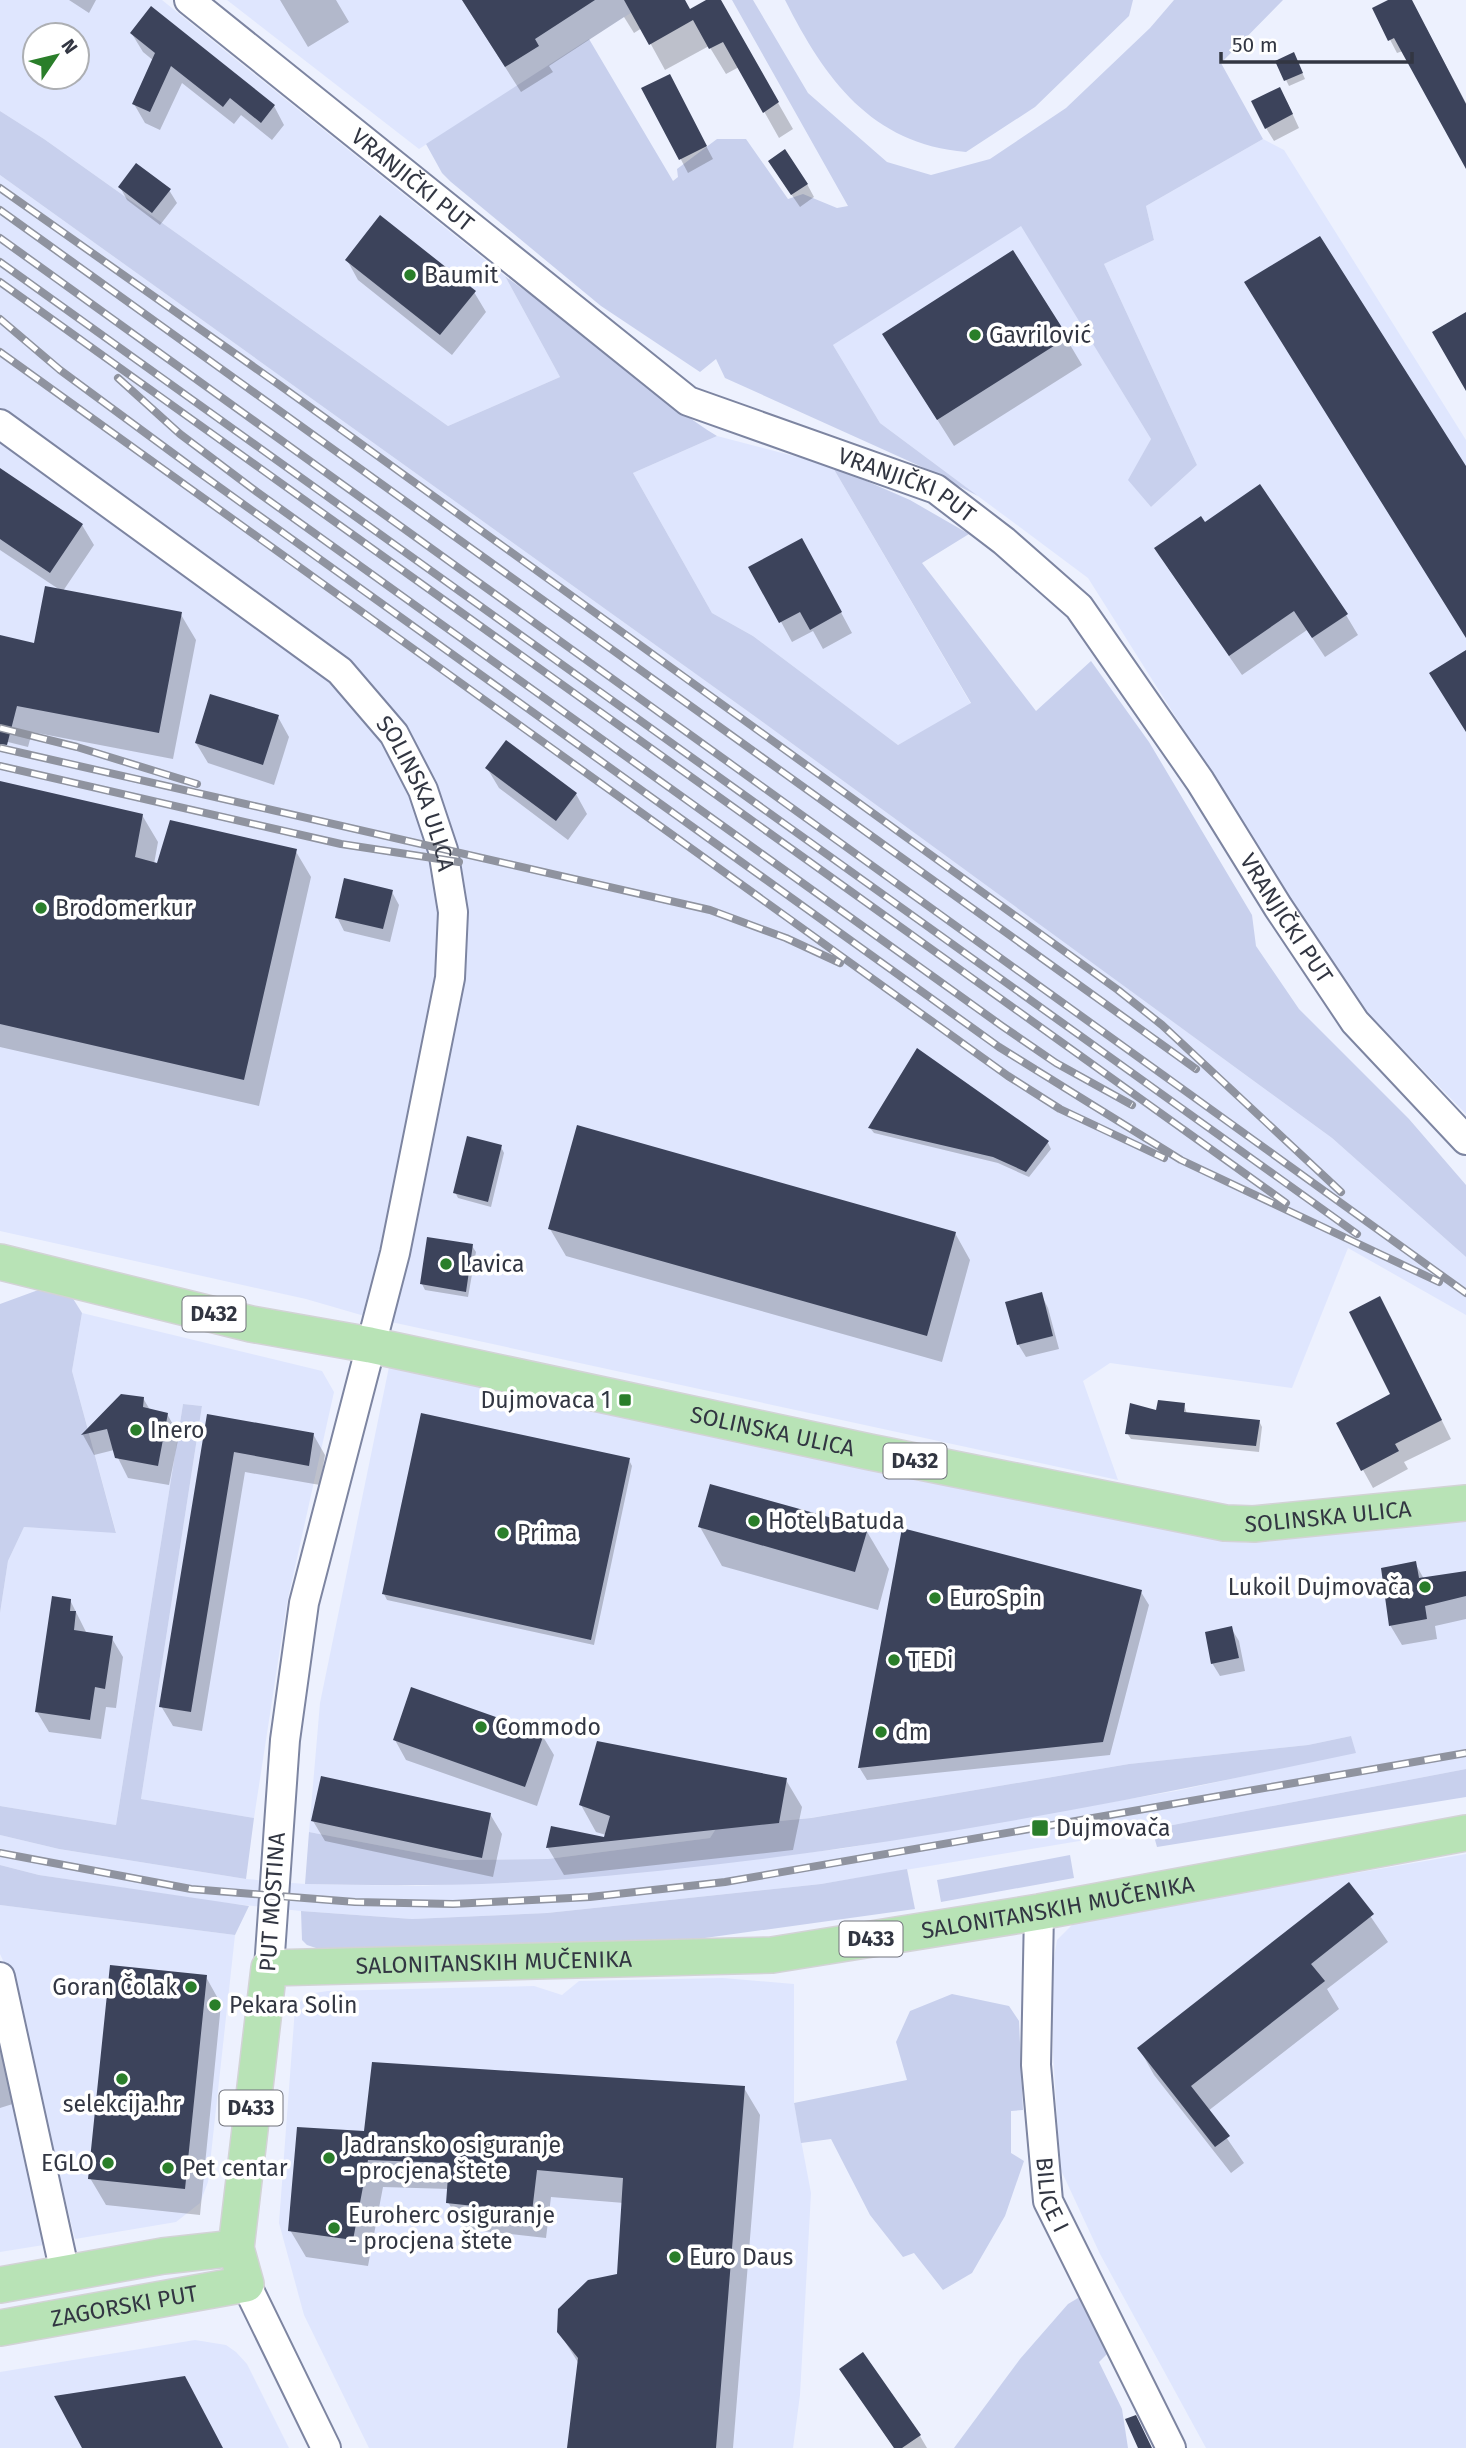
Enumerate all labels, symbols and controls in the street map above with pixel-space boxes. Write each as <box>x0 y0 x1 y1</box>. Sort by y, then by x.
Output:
north arrow <box>21 21 91 91</box>
scale bar <box>1221 21 1412 65</box>
text: 50 m <box>1232 32 1278 58</box>
text: N <box>56 35 83 58</box>
street label: VRANJIČKI PUT <box>346 122 480 238</box>
place label: Baumit <box>424 261 499 289</box>
marker: Baumit <box>402 267 418 283</box>
place label: Gavrilović <box>989 321 1091 349</box>
marker: Gavrilović <box>967 327 983 343</box>
street label: VRANJIČKI PUT <box>834 441 981 528</box>
street label: SOLINSKA ULICA <box>370 710 460 874</box>
street label: VRANJIČKI PUT <box>1234 848 1339 989</box>
place label: Brodomerkur <box>55 894 193 922</box>
marker: Brodomerkur <box>33 900 49 916</box>
place label: Lavica <box>460 1250 524 1278</box>
marker: Lavica <box>438 1256 454 1272</box>
road number: D432 <box>182 1296 246 1332</box>
place label: Dujmovaca 1 <box>481 1386 611 1414</box>
marker: Dujmovaca 1 <box>617 1392 633 1408</box>
street label: SOLINSKA ULICA <box>688 1400 858 1463</box>
place label: Inero <box>150 1416 204 1444</box>
marker: Inero <box>128 1422 144 1438</box>
road number: D432 <box>884 1444 946 1478</box>
street label: SOLINSKA ULICA <box>1244 1494 1413 1538</box>
place label: Hotel Batuda <box>768 1507 905 1535</box>
marker: Hotel Batuda <box>746 1513 762 1529</box>
place label: Prima <box>517 1519 578 1547</box>
marker: Prima <box>495 1525 511 1541</box>
place label: Lukoil Dujmovača <box>1228 1573 1411 1601</box>
marker: Lukoil Dujmovača <box>1417 1579 1433 1595</box>
place label: EuroSpin <box>949 1584 1042 1612</box>
marker: EuroSpin <box>927 1590 943 1606</box>
place label: TEDi <box>908 1646 954 1674</box>
marker: TEDi <box>886 1652 902 1668</box>
place label: Commodo <box>495 1713 601 1741</box>
place label: dm <box>895 1718 928 1746</box>
marker: Commodo <box>473 1719 489 1735</box>
marker: dm <box>873 1724 889 1740</box>
place label: Dujmovača <box>1056 1814 1170 1842</box>
marker: Dujmovača <box>1030 1818 1050 1838</box>
street label: PUT MOSTINA <box>253 1831 291 1973</box>
street label: SALONITANSKIH MUČENIKA <box>919 1869 1197 1945</box>
road number: D433 <box>840 1922 903 1956</box>
street label: SALONITANSKIH MUČENIKA <box>355 1945 633 1980</box>
place label: Goran Čolak <box>52 1972 177 2001</box>
marker: Goran Čolak <box>183 1979 199 1995</box>
place label: Pekara Solin <box>229 1991 358 2019</box>
marker: Pekara Solin <box>207 1997 223 2013</box>
marker: selekcija.hr <box>114 2071 130 2087</box>
place label: selekcija.hr <box>63 2090 181 2118</box>
road number: D433 <box>219 2090 282 2126</box>
place label: Jadransko osiguranje - procjena štete <box>343 2131 561 2185</box>
place label: EGLO <box>41 2149 94 2177</box>
marker: Jadransko osiguranje - procjena štete <box>321 2150 337 2166</box>
place label: Pet centar <box>182 2154 288 2182</box>
marker: EGLO <box>100 2155 116 2171</box>
street label: BILICE I <box>1030 2156 1075 2237</box>
marker: Pet centar <box>160 2160 176 2176</box>
place label: Euroherc osiguranje - procjena štete <box>348 2201 555 2255</box>
marker: Euroherc osiguranje - procjena štete <box>326 2220 342 2236</box>
place label: Euro Daus <box>689 2243 793 2271</box>
marker: Euro Daus <box>667 2249 683 2265</box>
street label: ZAGORSKI PUT <box>48 2279 200 2333</box>

